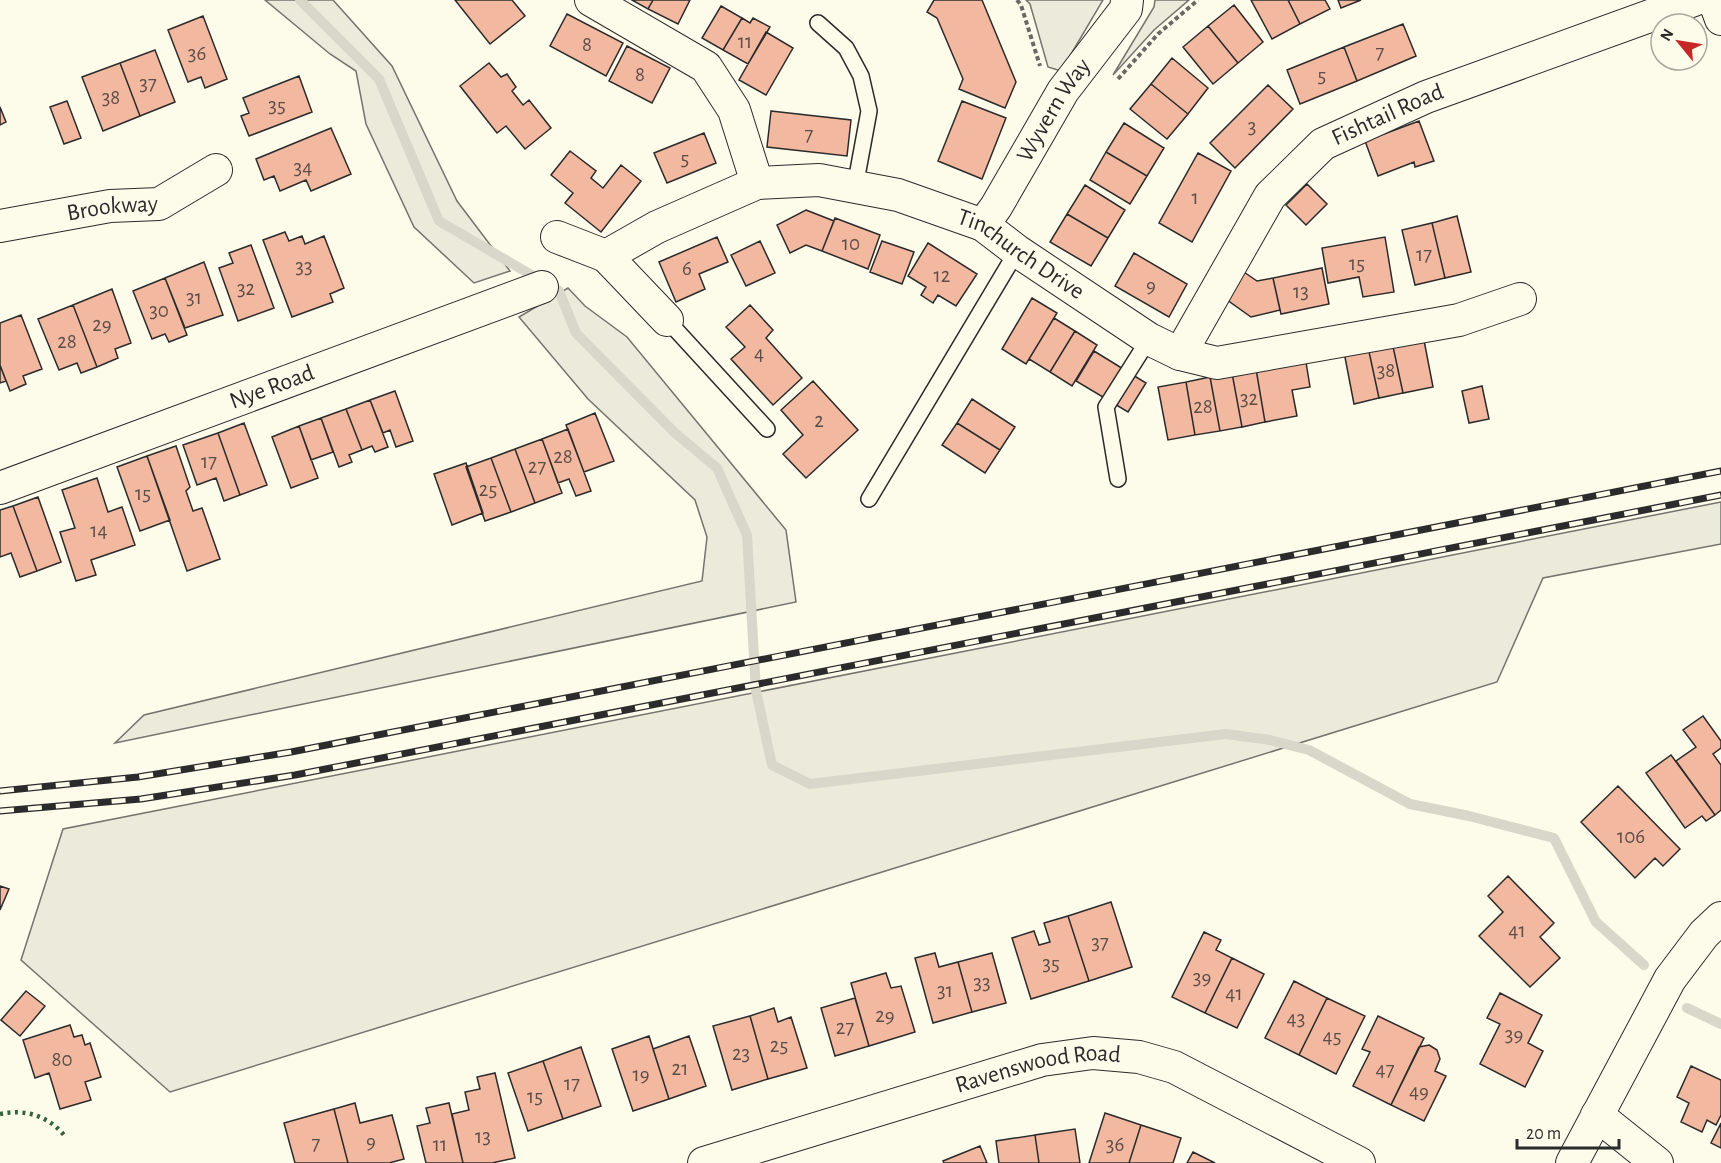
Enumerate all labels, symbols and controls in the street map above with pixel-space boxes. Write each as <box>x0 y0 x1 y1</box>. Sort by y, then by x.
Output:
north arrow <box>1649 12 1709 72</box>
text: N <box>1657 26 1677 44</box>
house number: 11 <box>738 31 752 52</box>
house number: 8 <box>582 34 592 55</box>
house number: 7 <box>1376 42 1385 63</box>
house number: 36 <box>188 43 206 64</box>
street label: Wyvern Way <box>1013 54 1095 166</box>
house number: 8 <box>635 64 645 85</box>
house number: 5 <box>1318 65 1326 86</box>
house number: 37 <box>139 73 157 94</box>
street label: Fishtail Road <box>1328 80 1447 150</box>
house number: 38 <box>102 87 120 108</box>
house number: 35 <box>268 95 286 116</box>
house number: 3 <box>1248 116 1256 137</box>
house number: 7 <box>805 124 814 145</box>
house number: 5 <box>681 148 689 169</box>
house number: 34 <box>294 157 312 178</box>
house number: 1 <box>1191 187 1199 208</box>
street label: Brookway <box>65 192 159 226</box>
street label: Tinchurch Drive <box>954 205 1088 304</box>
house number: 10 <box>842 233 860 254</box>
house number: 17 <box>1416 244 1432 265</box>
house number: 15 <box>1349 253 1365 274</box>
house number: 33 <box>295 256 313 277</box>
house number: 6 <box>682 258 692 279</box>
house number: 12 <box>934 265 950 286</box>
house number: 9 <box>1146 275 1156 296</box>
house number: 32 <box>237 278 255 299</box>
house number: 13 <box>1293 281 1309 302</box>
house number: 31 <box>186 287 202 308</box>
house number: 30 <box>149 300 169 321</box>
house number: 29 <box>92 314 112 335</box>
house number: 28 <box>57 331 77 352</box>
house number: 4 <box>754 343 764 364</box>
house number: 38 <box>1377 360 1395 381</box>
street label: Nye Road <box>226 361 318 414</box>
house number: 32 <box>1240 388 1258 409</box>
house number: 28 <box>1193 396 1213 417</box>
house number: 2 <box>814 410 824 431</box>
house number: 28 <box>553 446 573 467</box>
house number: 17 <box>201 451 217 472</box>
house number: 27 <box>528 456 546 477</box>
house number: 25 <box>479 479 497 500</box>
house number: 15 <box>135 483 151 504</box>
house number: 14 <box>90 520 108 541</box>
house number: 106 <box>1617 826 1645 847</box>
house number: 41 <box>1508 920 1526 941</box>
house number: 37 <box>1091 932 1109 953</box>
house number: 35 <box>1042 953 1060 974</box>
house number: 39 <box>1193 967 1211 988</box>
house number: 33 <box>973 972 991 993</box>
house number: 31 <box>937 980 953 1001</box>
house number: 41 <box>1225 983 1243 1004</box>
house number: 29 <box>875 1005 895 1026</box>
house number: 43 <box>1287 1008 1305 1029</box>
house number: 27 <box>836 1017 854 1038</box>
house number: 39 <box>1505 1024 1523 1045</box>
house number: 45 <box>1323 1026 1341 1047</box>
house number: 25 <box>770 1035 788 1056</box>
street label: Ravenswood Road <box>952 1041 1122 1098</box>
house number: 23 <box>732 1043 750 1064</box>
house number: 80 <box>51 1049 73 1070</box>
house number: 21 <box>672 1058 688 1079</box>
house number: 47 <box>1376 1059 1395 1080</box>
house number: 19 <box>632 1064 650 1085</box>
house number: 17 <box>564 1073 580 1094</box>
house number: 49 <box>1409 1081 1429 1102</box>
house number: 15 <box>527 1086 543 1107</box>
scale bar <box>1517 1112 1619 1150</box>
text: 20 m <box>1526 1125 1561 1143</box>
house number: 13 <box>475 1126 491 1147</box>
house number: 9 <box>366 1131 376 1152</box>
house number: 7 <box>312 1133 321 1154</box>
house number: 11 <box>433 1134 447 1155</box>
house number: 36 <box>1106 1134 1124 1155</box>

